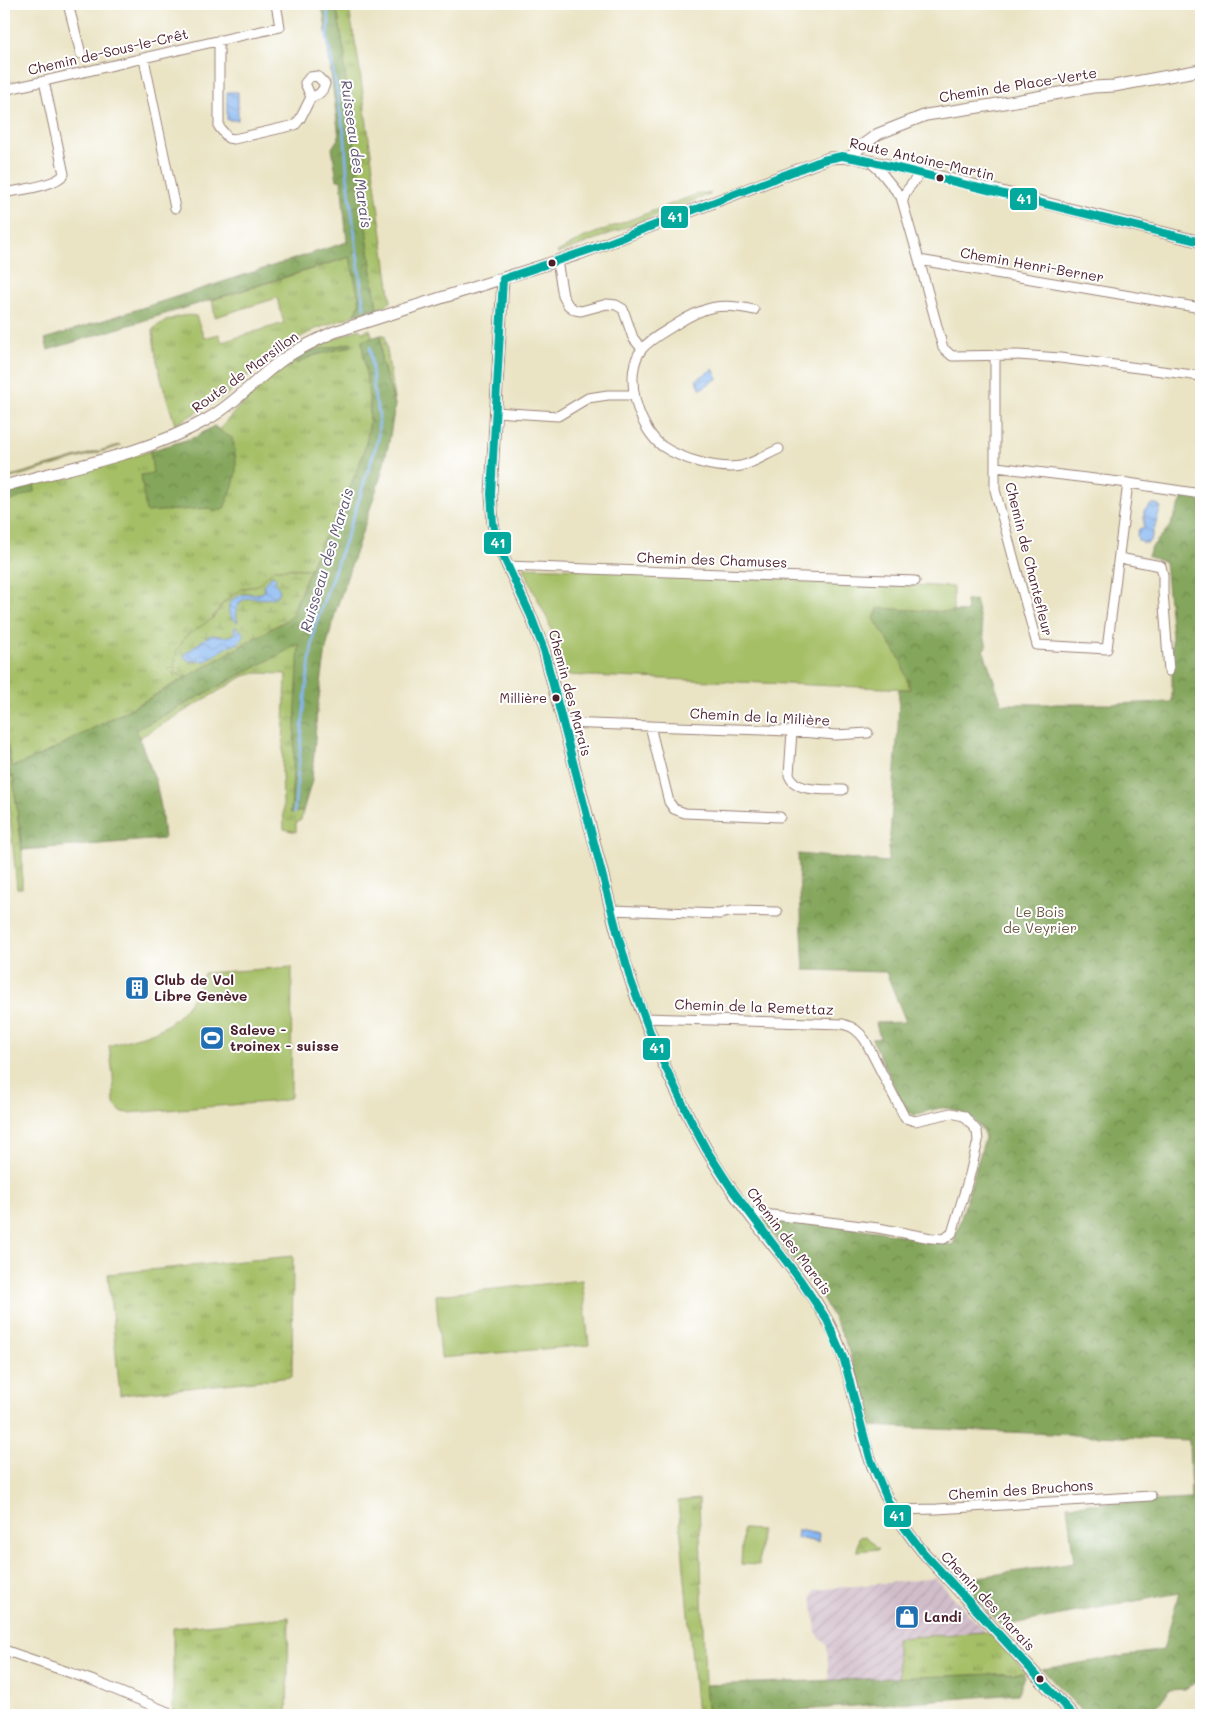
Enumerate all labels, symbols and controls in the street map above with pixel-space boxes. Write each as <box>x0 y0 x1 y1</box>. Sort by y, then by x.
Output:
street label: Chemin de-Sous-le-Crêt <box>26 24 190 79</box>
street label: Chemin de Place-Verte <box>938 63 1098 106</box>
water label: Ruisseau des Marais <box>337 78 377 229</box>
street label: Route Antoine-Martin <box>848 133 996 184</box>
unlabelled marker <box>935 173 945 183</box>
line badge: 41 <box>1009 187 1038 211</box>
text: 41 <box>1016 189 1032 208</box>
line badge: 41 <box>660 205 689 229</box>
text: 41 <box>667 207 683 226</box>
street label: Chemin Henri-Berner <box>959 243 1105 287</box>
unlabelled marker <box>547 258 557 268</box>
street label: Route de Marsillon <box>188 326 302 417</box>
street label: Chemin de Chantefleur <box>1001 480 1058 638</box>
water label: Ruisseau des Marais <box>295 485 357 634</box>
line badge: 41 <box>483 531 512 555</box>
text: 41 <box>490 533 506 552</box>
street label: Chemin des Chamuses <box>636 547 788 572</box>
street label: Chemin des Marais <box>545 628 596 758</box>
place label: Millière <box>500 689 547 706</box>
marker: Millière <box>551 693 561 703</box>
street label: Chemin de la Milière <box>689 703 831 730</box>
park label: Le Bois de Veyrier <box>1003 902 1077 937</box>
place label: Club de Vol Libre Genève <box>154 970 247 1005</box>
building icon: Club de Vol Libre Genève <box>124 975 150 1001</box>
street label: Chemin de la Remettaz <box>674 994 834 1019</box>
place label: Saleve - troinex - suisse <box>230 1020 339 1055</box>
sports icon: Saleve - troinex - suisse <box>199 1025 225 1051</box>
line badge: 41 <box>642 1037 671 1061</box>
text: 41 <box>649 1038 665 1057</box>
street label: Chemin des Marais <box>743 1183 836 1298</box>
street label: Chemin des Bruchons <box>948 1475 1094 1504</box>
line badge: 41 <box>883 1504 912 1528</box>
text: 41 <box>889 1506 905 1525</box>
street label: Chemin des Marais <box>937 1547 1040 1655</box>
shop icon: Landi <box>894 1604 920 1630</box>
place label: Landi <box>924 1607 962 1626</box>
unlabelled marker <box>1035 1674 1045 1684</box>

